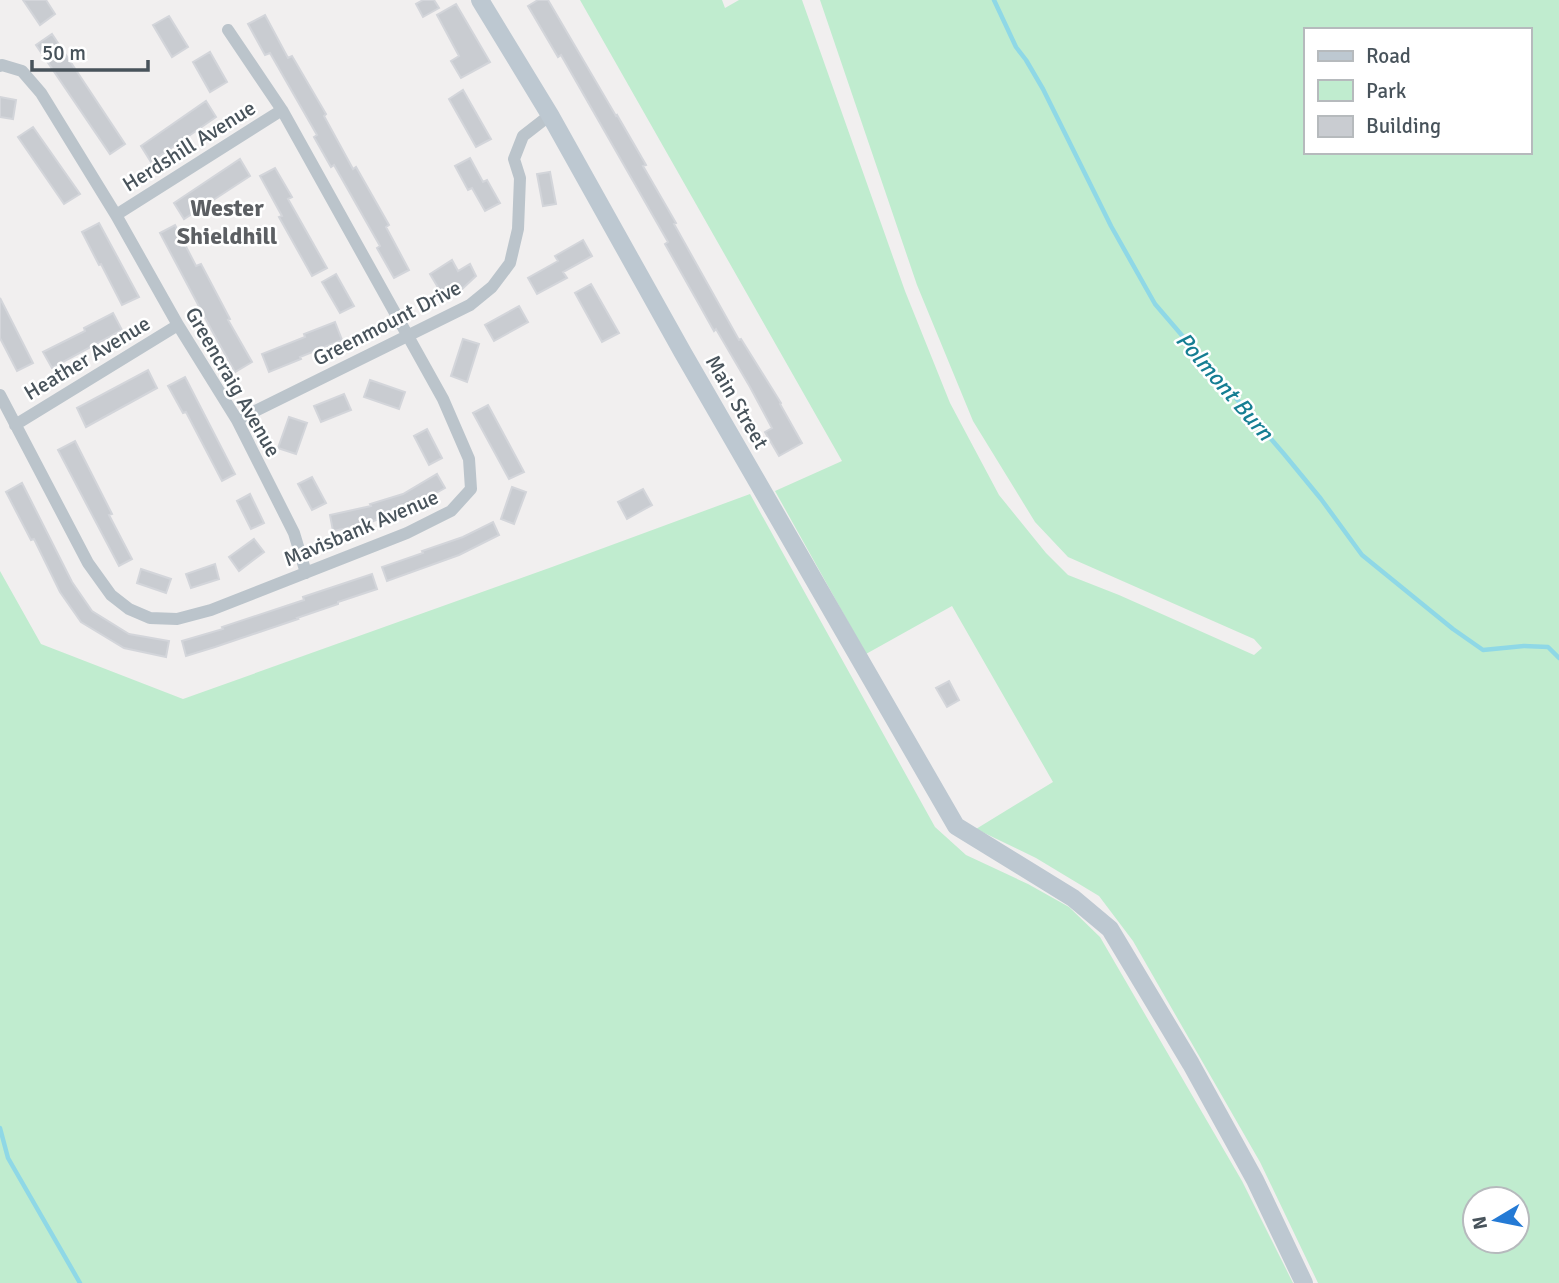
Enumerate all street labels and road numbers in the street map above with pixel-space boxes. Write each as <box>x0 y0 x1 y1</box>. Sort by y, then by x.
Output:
street label: Herdshill Avenue <box>118 95 260 197</box>
street label: Greenmount Drive <box>309 274 465 372</box>
street label: Greencraig Avenue <box>180 303 286 461</box>
street label: Heather Avenue <box>19 310 155 406</box>
street label: Main Street <box>700 350 774 454</box>
street label: Mavisbank Avenue <box>280 484 442 572</box>

